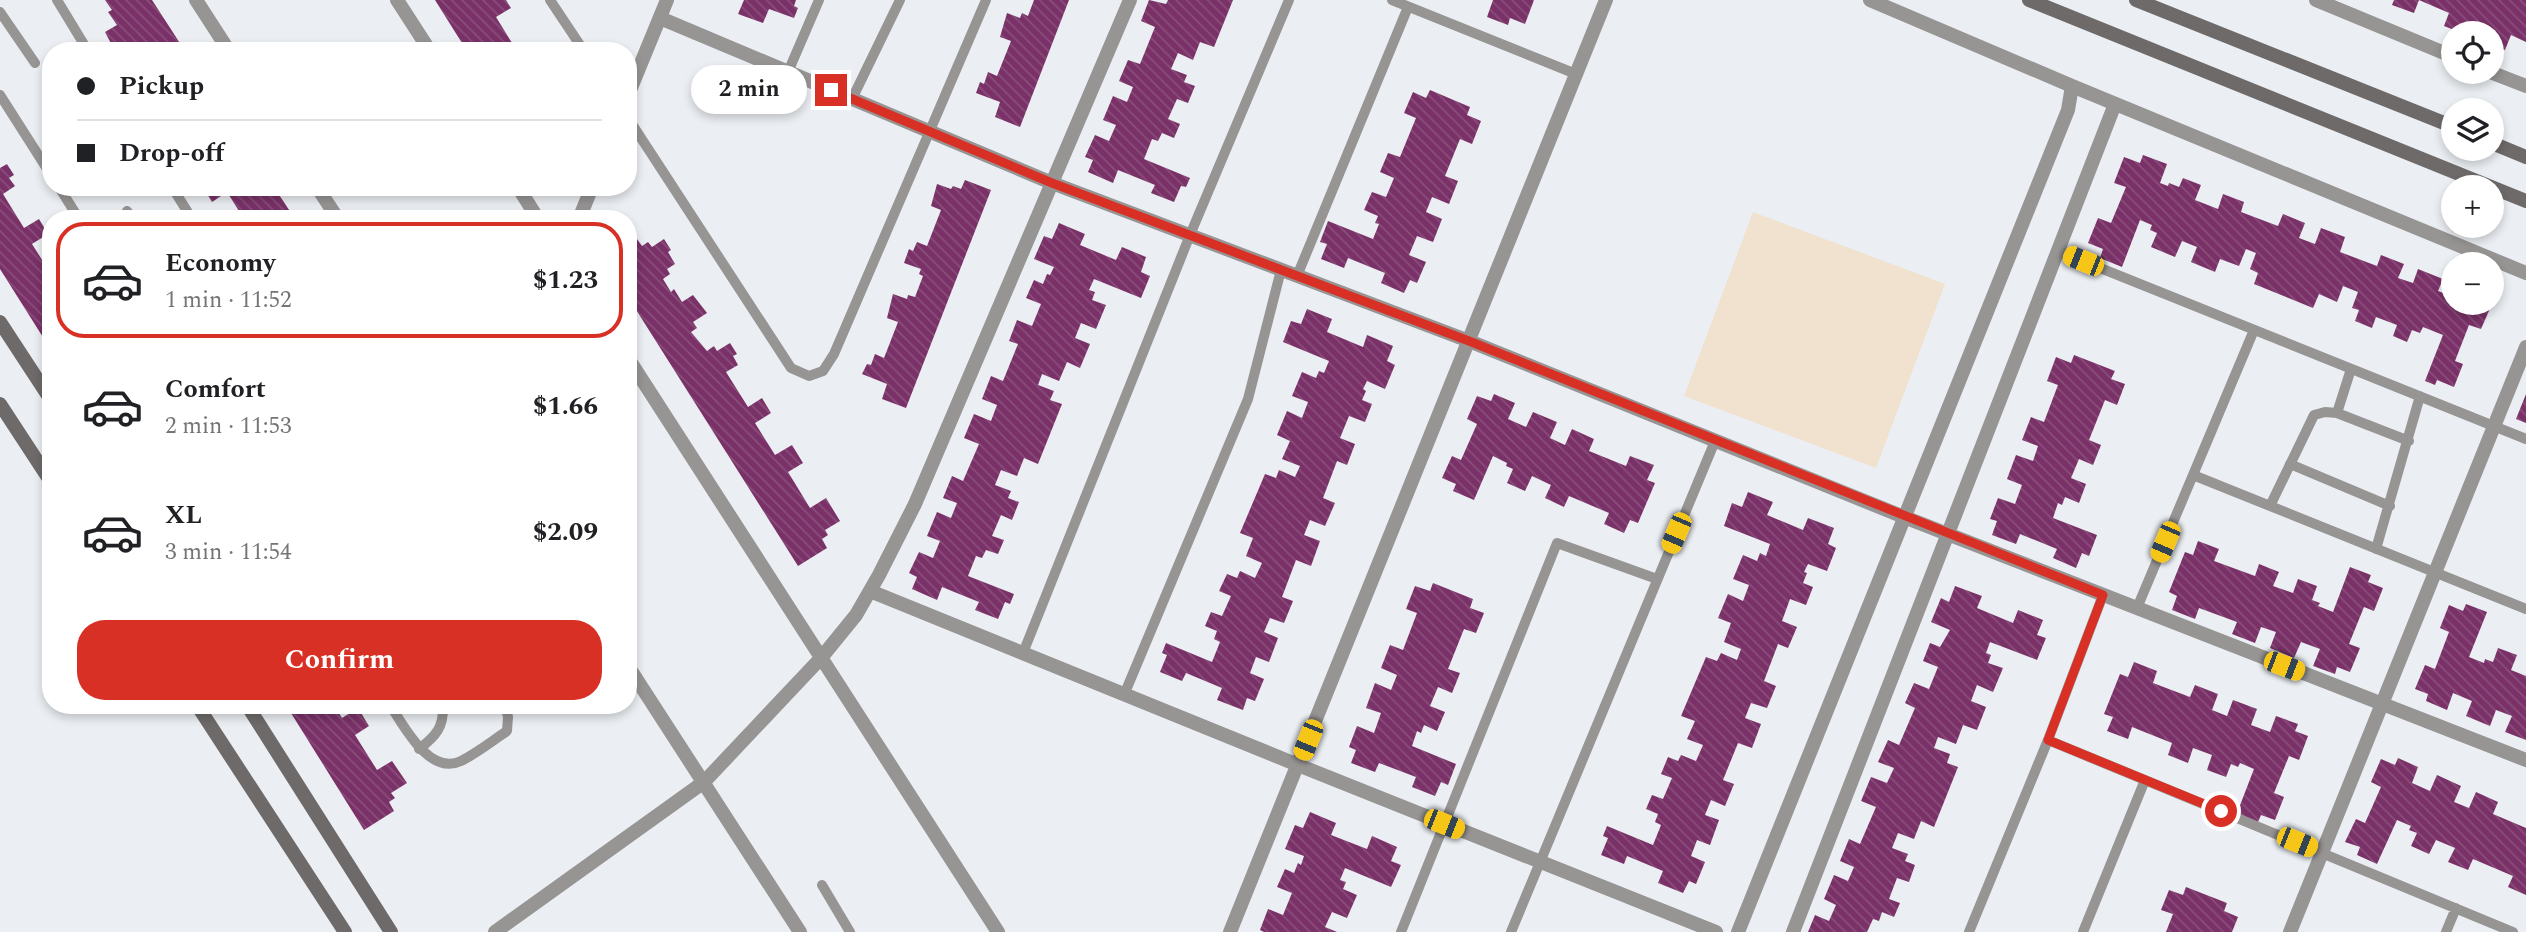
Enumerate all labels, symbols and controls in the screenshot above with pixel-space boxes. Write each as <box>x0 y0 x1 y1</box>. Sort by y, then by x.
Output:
map controls <box>2441 21 2504 315</box>
button: locate <box>2441 21 2504 84</box>
text: Pickup <box>119 66 204 106</box>
callout: 2 min <box>691 66 806 114</box>
text: 2 min <box>718 72 780 107</box>
route end <box>815 74 847 106</box>
button: layers <box>2441 98 2504 161</box>
text: Drop-off <box>119 133 224 173</box>
button: + <box>2441 175 2504 238</box>
text: Economy <box>165 243 275 283</box>
car <box>2060 243 2107 279</box>
icon: car <box>81 249 144 312</box>
button: − <box>2441 252 2504 315</box>
text: $1.23 <box>533 260 598 300</box>
text: 1 min · 11:52 <box>165 283 292 318</box>
text: Comfort <box>165 369 266 409</box>
icon: car <box>81 375 144 438</box>
text: $1.66 <box>533 386 598 426</box>
text: 2 min · 11:53 <box>165 409 292 444</box>
text: XL <box>165 495 202 535</box>
icon: car <box>81 501 144 564</box>
car <box>1659 510 1694 556</box>
text: $2.09 <box>533 512 598 552</box>
car <box>2148 519 2183 565</box>
text: 3 min · 11:54 <box>165 535 292 570</box>
button: Confirm <box>77 620 602 700</box>
car <box>2261 649 2308 683</box>
car <box>1291 717 1326 763</box>
route start <box>2205 795 2237 827</box>
car <box>1421 806 1468 842</box>
car <box>2274 824 2321 860</box>

